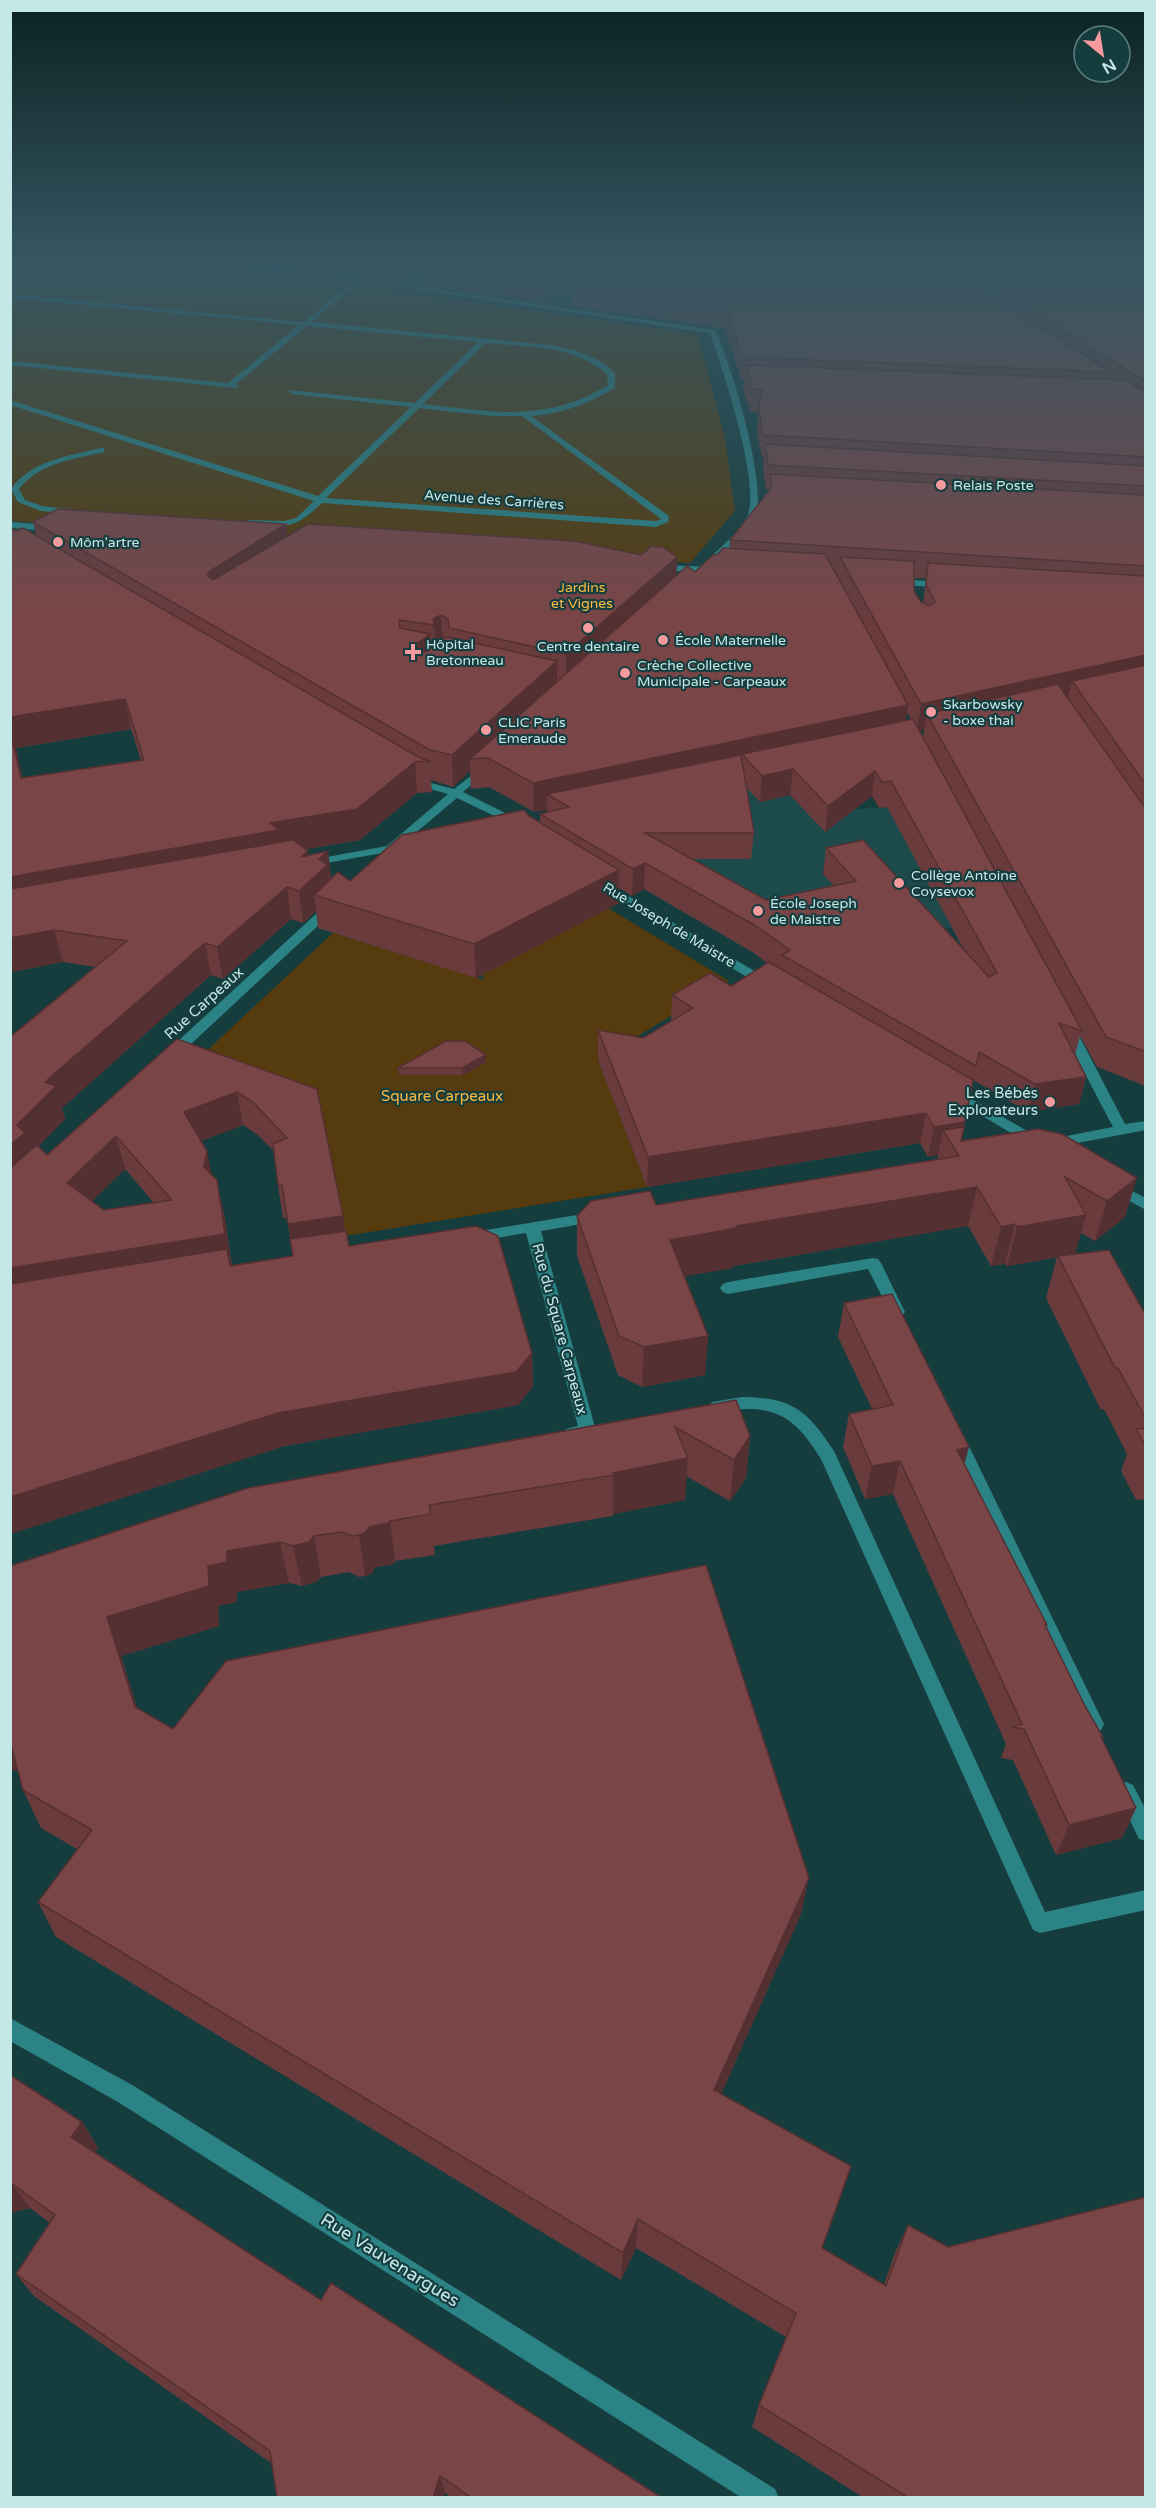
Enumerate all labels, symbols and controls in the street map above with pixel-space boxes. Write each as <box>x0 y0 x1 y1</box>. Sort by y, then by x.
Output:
north arrow <box>1072 24 1132 84</box>
text: N <box>1098 54 1120 78</box>
place label: Relais Poste <box>953 477 1034 494</box>
marker: Relais Poste <box>934 478 948 492</box>
street label: Avenue des Carrières <box>423 487 565 513</box>
place label: Môm'artre <box>70 534 140 551</box>
marker: Môm'artre <box>51 535 65 549</box>
park label: Jardins et Vignes <box>551 579 613 612</box>
marker: Centre dentaire <box>581 621 595 635</box>
place label: École Maternelle <box>675 632 786 649</box>
marker: École Maternelle <box>656 633 670 647</box>
place label: Hôpital Bretonneau <box>426 636 504 669</box>
place label: Centre dentaire <box>537 638 639 655</box>
marker: Hôpital Bretonneau <box>404 643 422 661</box>
place label: Crèche Collective Municipale - Carpeaux <box>637 657 786 690</box>
marker: Crèche Collective Municipale - Carpeaux <box>618 666 632 680</box>
place label: Skarbowsky - boxe thai <box>943 696 1023 729</box>
marker: Skarbowsky - boxe thai <box>924 705 938 719</box>
place label: CLIC Paris Emeraude <box>498 714 566 747</box>
marker: CLIC Paris Emeraude <box>479 723 493 737</box>
place label: Collège Antoine Coysevox <box>911 867 1017 900</box>
marker: Collège Antoine Coysevox <box>892 876 906 890</box>
street label: Rue Joseph de Maistre <box>600 879 738 971</box>
place label: École Joseph de Maistre <box>770 895 857 928</box>
marker: École Joseph de Maistre <box>751 904 765 918</box>
street label: Rue Carpeaux <box>161 963 247 1043</box>
place label: Les Bébés Explorateurs <box>948 1084 1038 1119</box>
park label: Square Carpeaux <box>381 1087 503 1105</box>
marker: Les Bébés Explorateurs <box>1043 1095 1057 1109</box>
street label: Rue du Square Carpeaux <box>528 1241 592 1417</box>
street label: Rue Vauvenargues <box>316 2208 464 2312</box>

